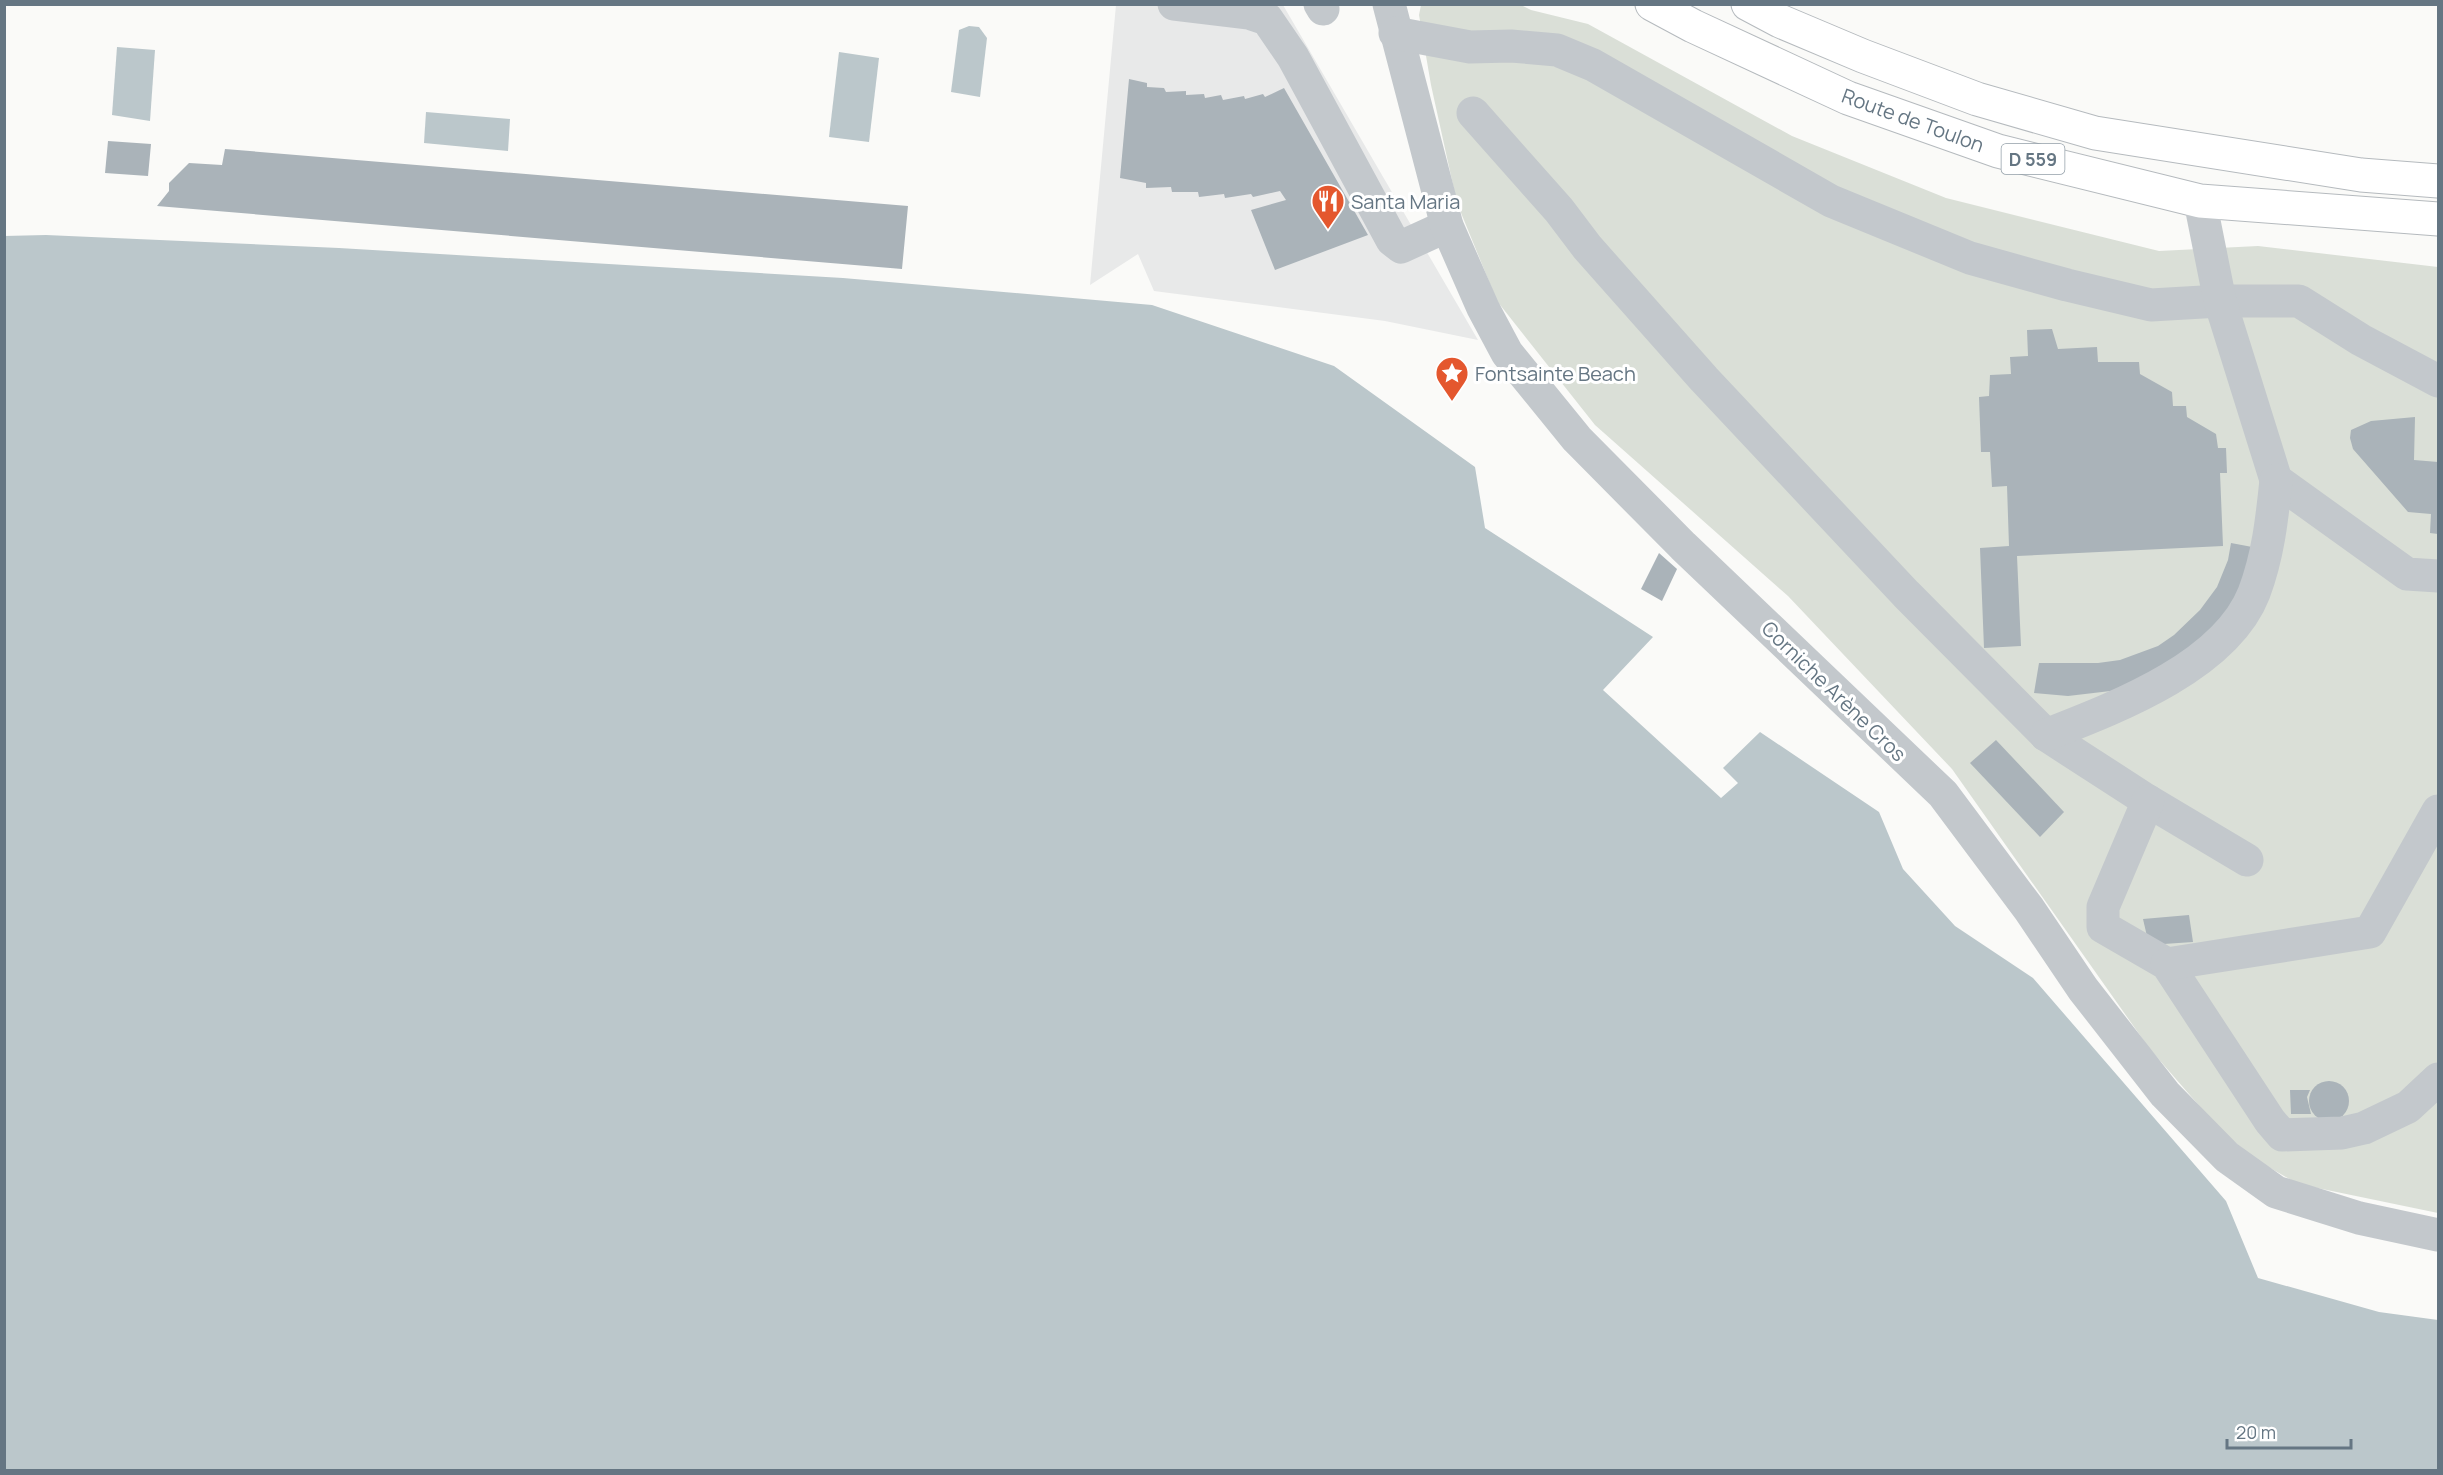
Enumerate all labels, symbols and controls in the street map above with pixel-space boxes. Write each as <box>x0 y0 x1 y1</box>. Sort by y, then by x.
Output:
street label: Route de Toulon <box>1838 82 1988 158</box>
road number: D 559 <box>2002 144 2064 174</box>
restaurant icon: Santa Maria <box>1310 183 1346 230</box>
place label: Santa Maria <box>1351 188 1460 215</box>
place icon: Fontsainte Beach <box>1434 355 1470 402</box>
place label: Fontsainte Beach <box>1475 360 1636 387</box>
street label: Corniche Arène Cros <box>1756 615 1912 767</box>
scale bar <box>2227 1412 2352 1450</box>
text: 20 m <box>2236 1420 2276 1444</box>

